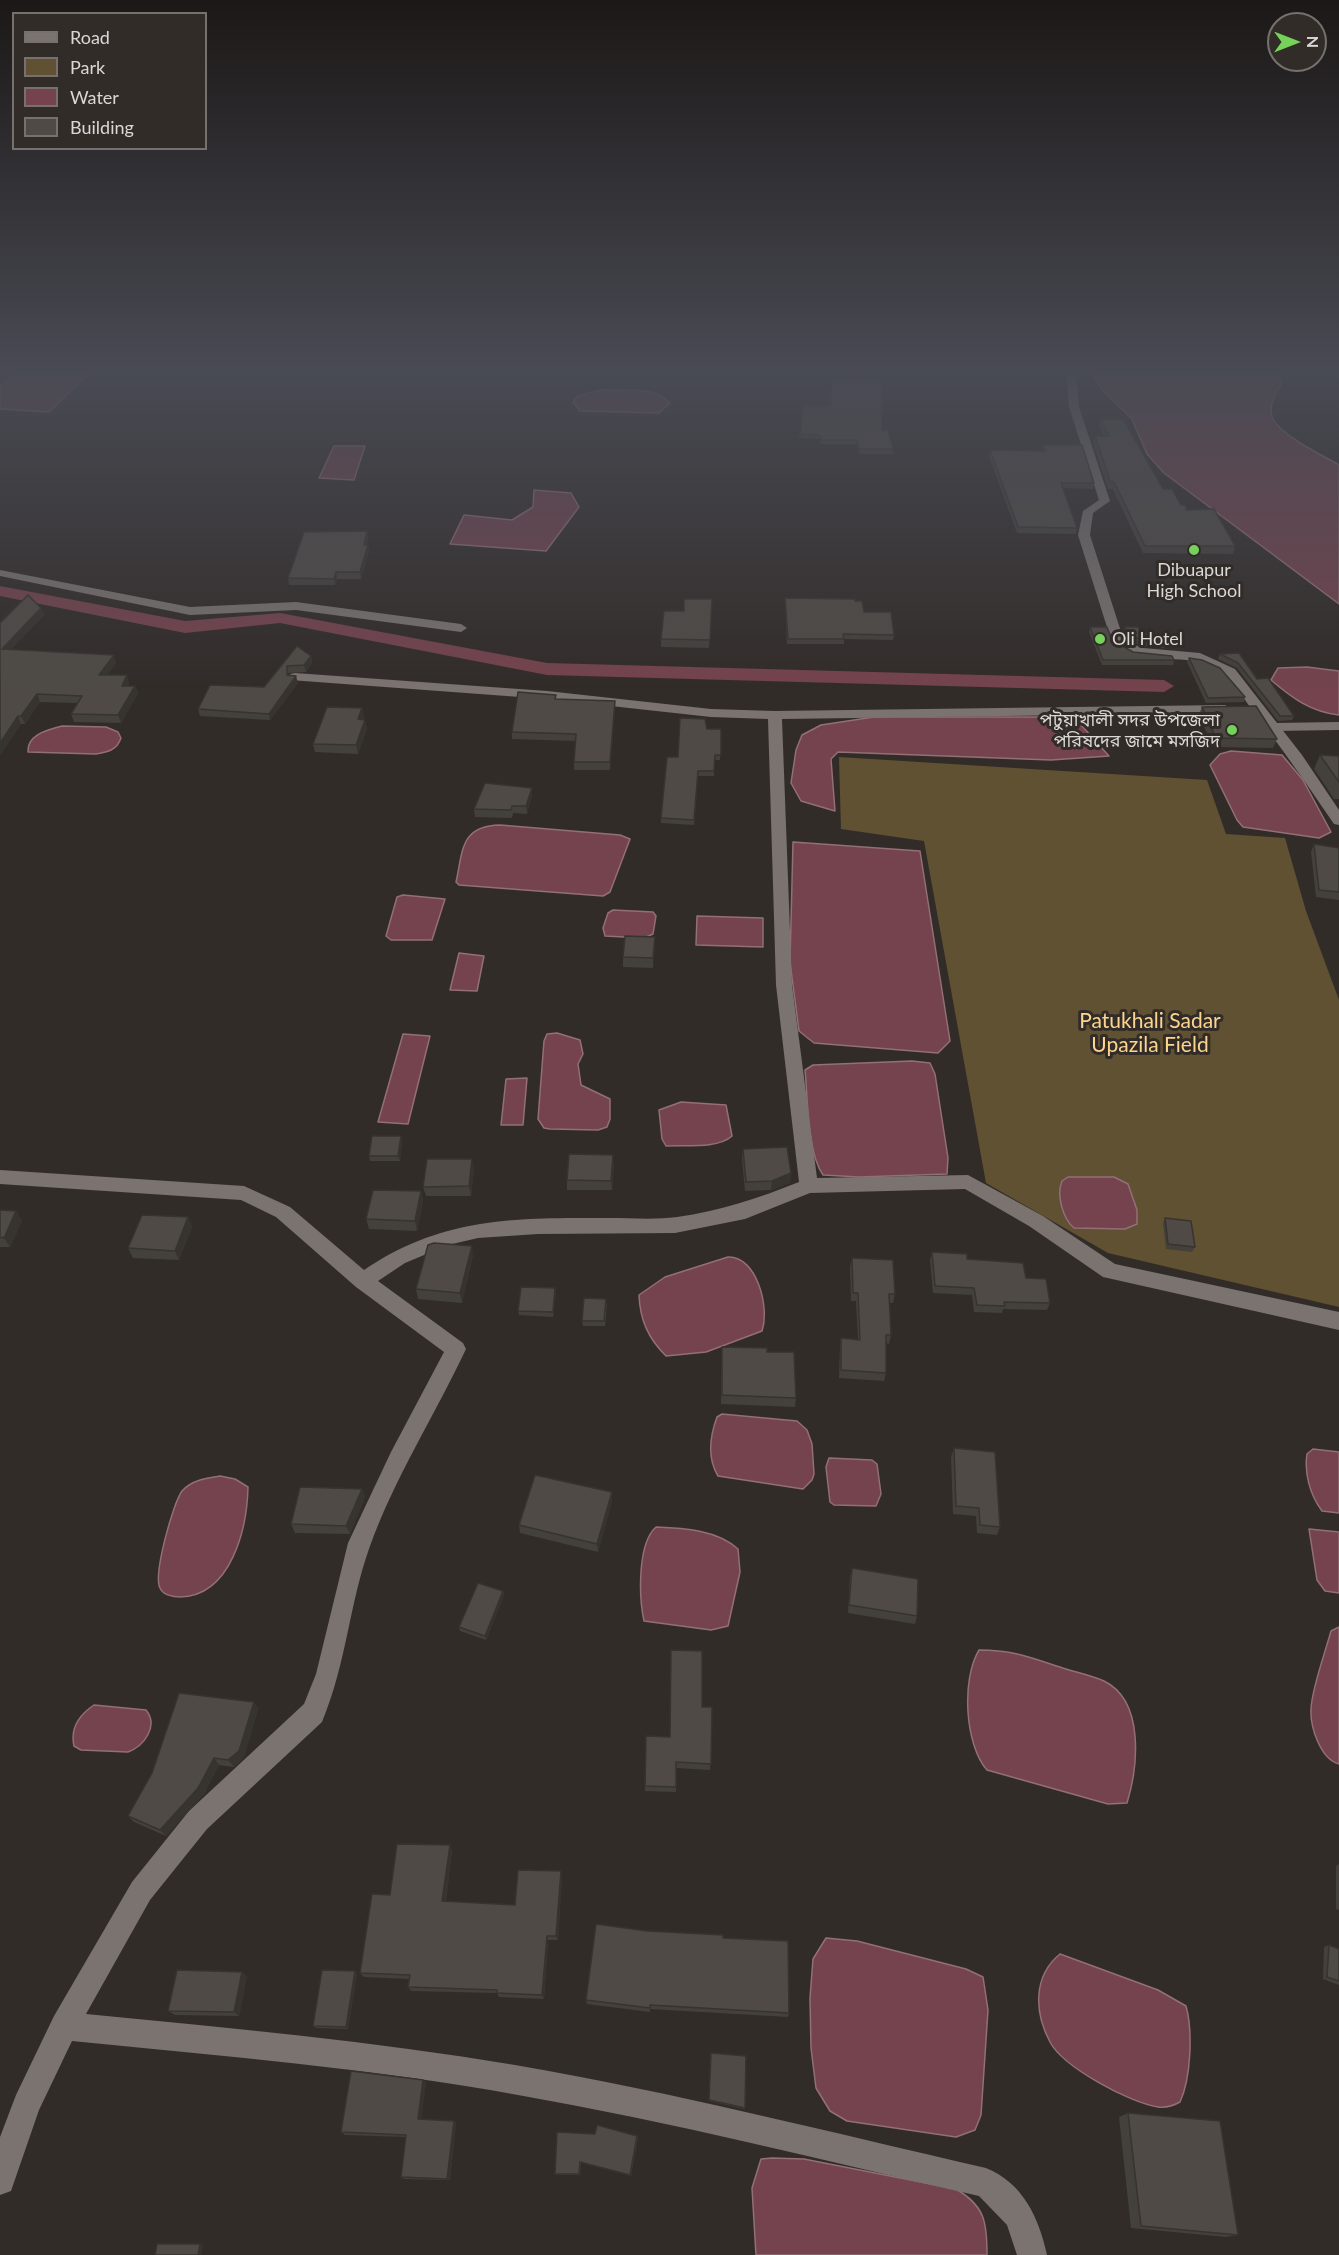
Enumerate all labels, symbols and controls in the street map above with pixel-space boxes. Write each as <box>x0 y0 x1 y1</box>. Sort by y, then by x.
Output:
legend <box>12 12 207 150</box>
north arrow <box>1267 12 1327 72</box>
text: Road <box>70 26 110 48</box>
text: N <box>1304 36 1323 48</box>
text: Park <box>70 56 105 78</box>
text: Water <box>70 86 119 108</box>
text: Building <box>70 116 134 138</box>
marker: Dibuapur High School <box>1187 543 1201 557</box>
place label: Dibuapur High School <box>1147 559 1241 602</box>
place label: Oli Hotel <box>1112 628 1183 650</box>
marker: Oli Hotel <box>1093 632 1107 646</box>
place label: পটুয়াখালী সদর উপজেলা পরিষদের জামে মসজিদ <box>1040 709 1220 752</box>
marker: পটুয়াখালী সদর উপজেলা পরিষদের জামে মসজিদ <box>1225 723 1239 737</box>
park label: Patukhali Sadar Upazila Field <box>1079 1008 1221 1058</box>

